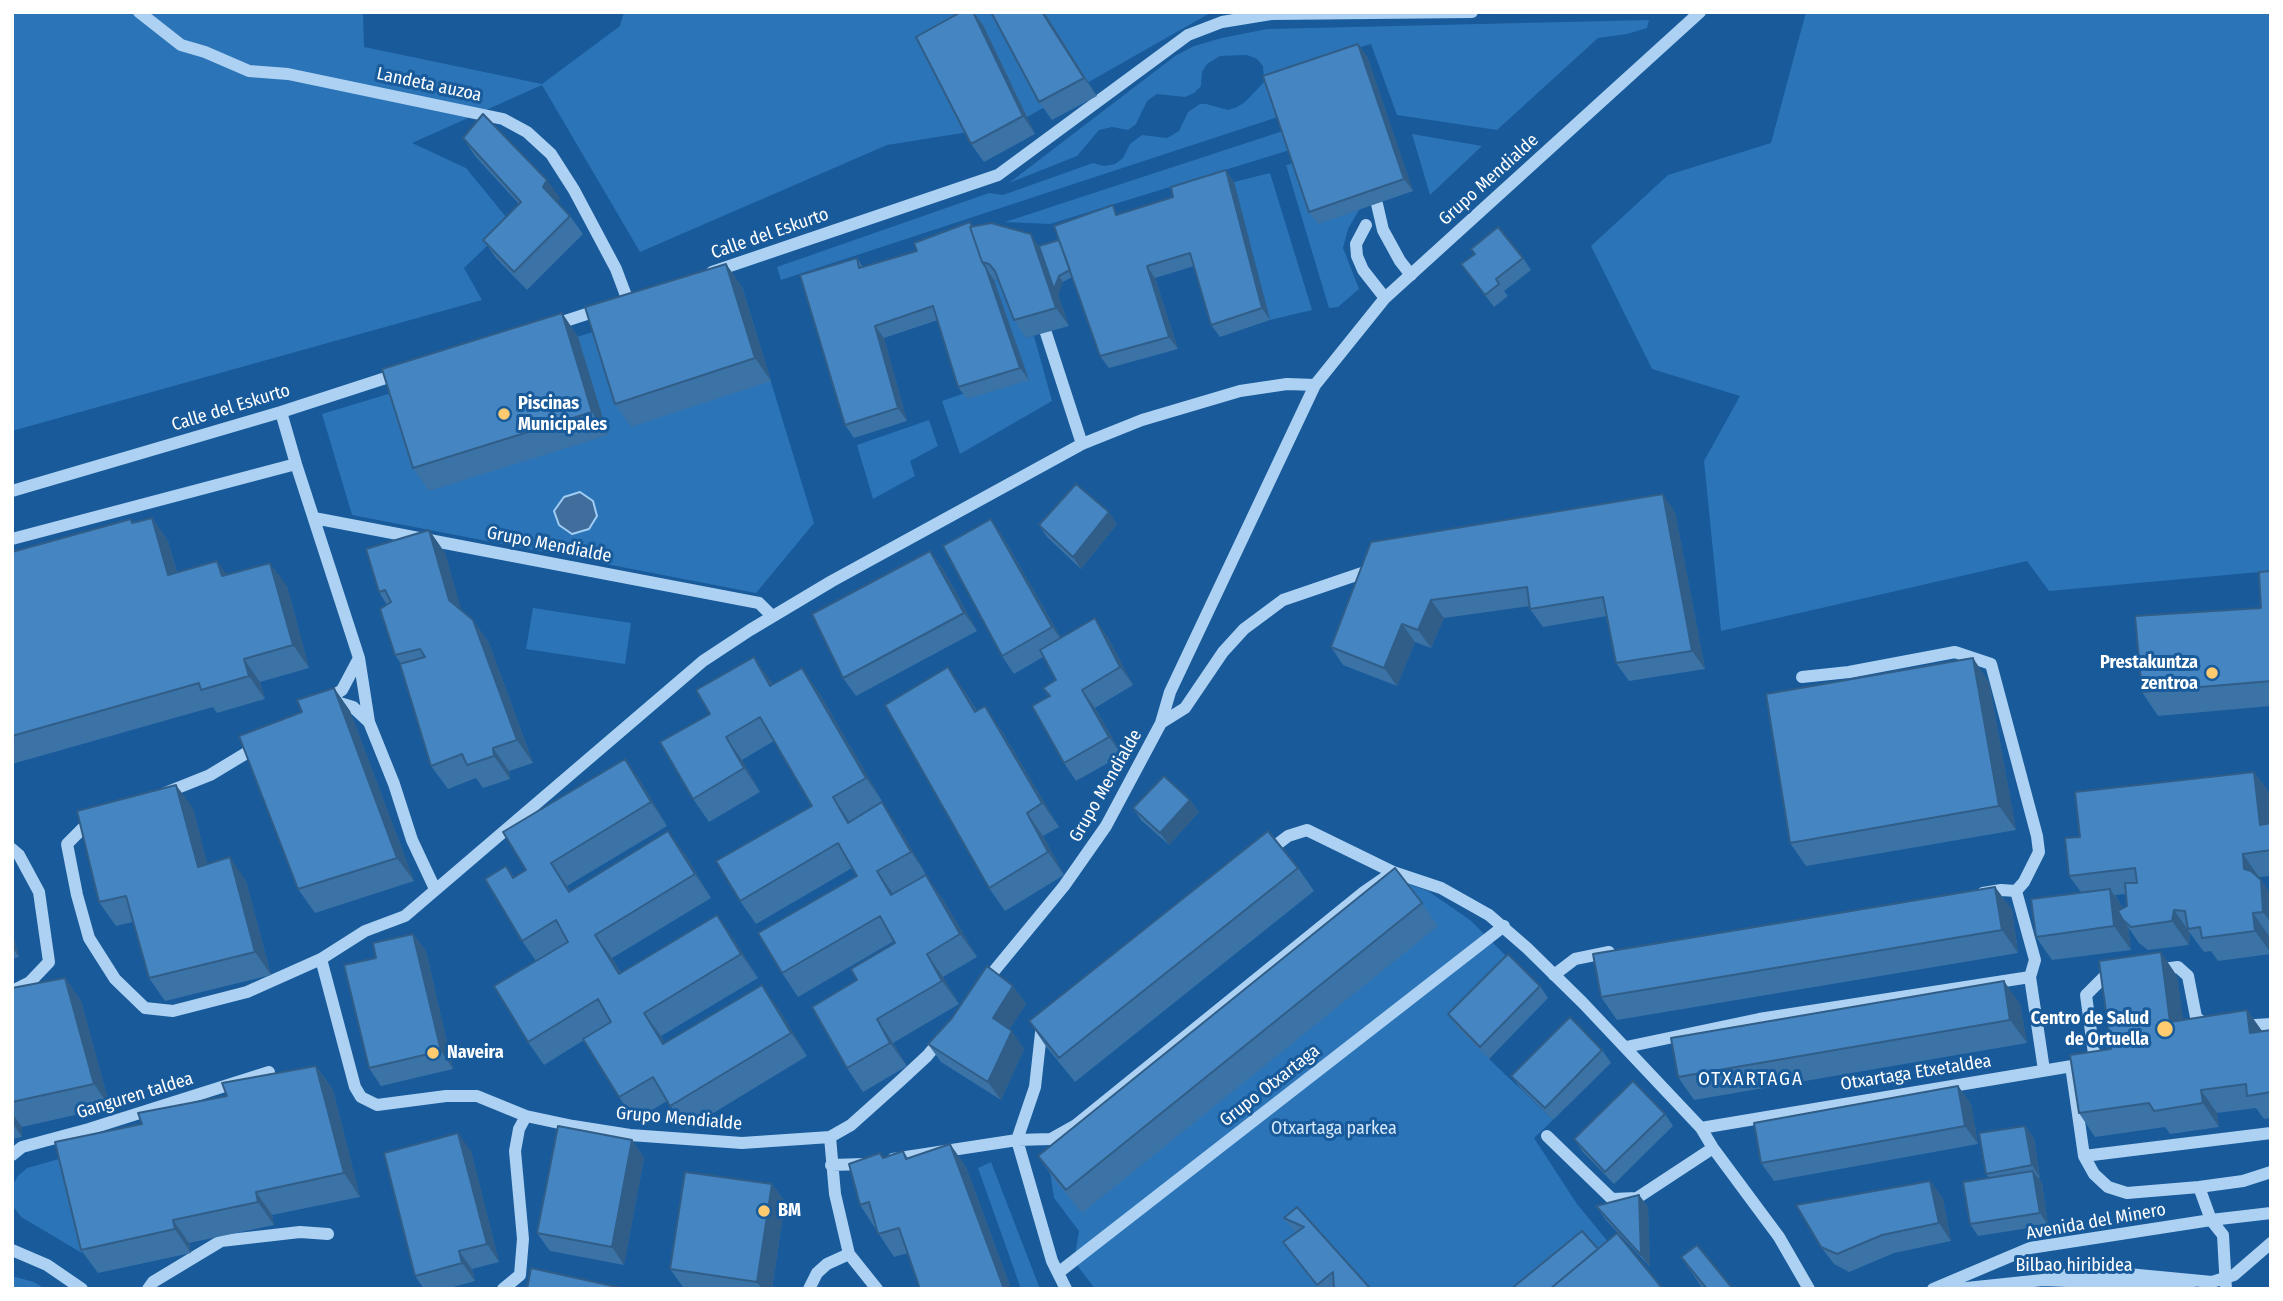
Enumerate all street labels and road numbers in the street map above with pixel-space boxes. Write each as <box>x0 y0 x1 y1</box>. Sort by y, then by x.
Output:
street label: Landeta auzoa <box>374 63 484 107</box>
street label: Grupo Mendialde <box>1435 130 1543 230</box>
street label: Calle del Eskurto <box>708 204 832 264</box>
street label: Calle del Eskurto <box>169 380 293 436</box>
street label: Grupo Mendialde <box>485 522 613 568</box>
street label: Grupo Mendialde <box>1065 726 1147 846</box>
street label: Grupo Otxartaga <box>1216 1040 1324 1132</box>
street label: Otxartaga Etxetaldea <box>1839 1050 1993 1096</box>
street label: Ganguren taldea <box>74 1068 196 1124</box>
street label: Grupo Mendialde <box>615 1103 743 1135</box>
street label: Avenida del Minero <box>2024 1199 2168 1245</box>
street label: Bilbao hiribidea <box>2015 1255 2133 1277</box>

